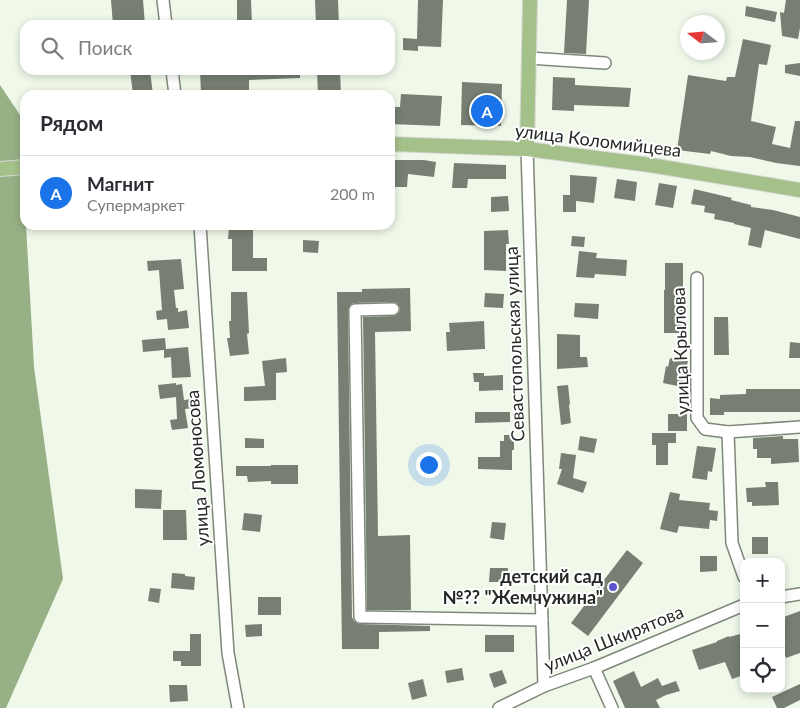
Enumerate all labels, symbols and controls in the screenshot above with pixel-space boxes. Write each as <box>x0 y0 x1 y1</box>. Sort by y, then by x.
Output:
north arrow <box>680 15 725 60</box>
search box <box>20 20 395 75</box>
icon: search <box>38 34 66 62</box>
text: Поиск <box>78 36 132 59</box>
pin: A <box>471 92 503 130</box>
text: Рядом <box>40 110 103 135</box>
street label: улица Коломийцева <box>514 119 683 161</box>
text: Магнит <box>87 172 154 195</box>
text: A <box>50 184 62 203</box>
text: 200 m <box>330 184 375 203</box>
text: Супермаркет <box>87 195 185 214</box>
street label: Севастопольская улица <box>500 246 528 442</box>
street label: улица Крылова <box>667 287 693 415</box>
street label: улица Ломоносова <box>181 389 213 547</box>
your location <box>416 452 442 478</box>
map controls <box>740 558 785 693</box>
button: + <box>740 558 785 603</box>
place label: детский сад №?? "Жемчужина" <box>442 565 604 608</box>
marker: детский сад №?? "Жемчужина" <box>607 581 619 593</box>
street label: улица Шкирятова <box>541 600 687 676</box>
button: − <box>740 603 785 648</box>
button: locate <box>740 648 785 693</box>

